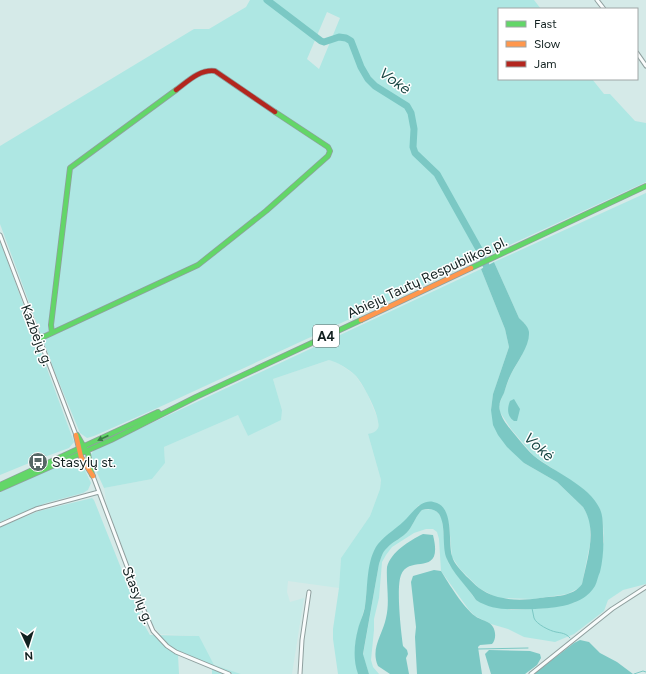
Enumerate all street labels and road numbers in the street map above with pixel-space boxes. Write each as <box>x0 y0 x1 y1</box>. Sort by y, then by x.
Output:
street label: Abiejų Tautų Respublikos pl. <box>345 233 510 322</box>
street label: Kazbėjų g. <box>17 302 56 368</box>
road number: A4 <box>313 325 339 347</box>
street label: Stasylų g. <box>118 564 157 626</box>

